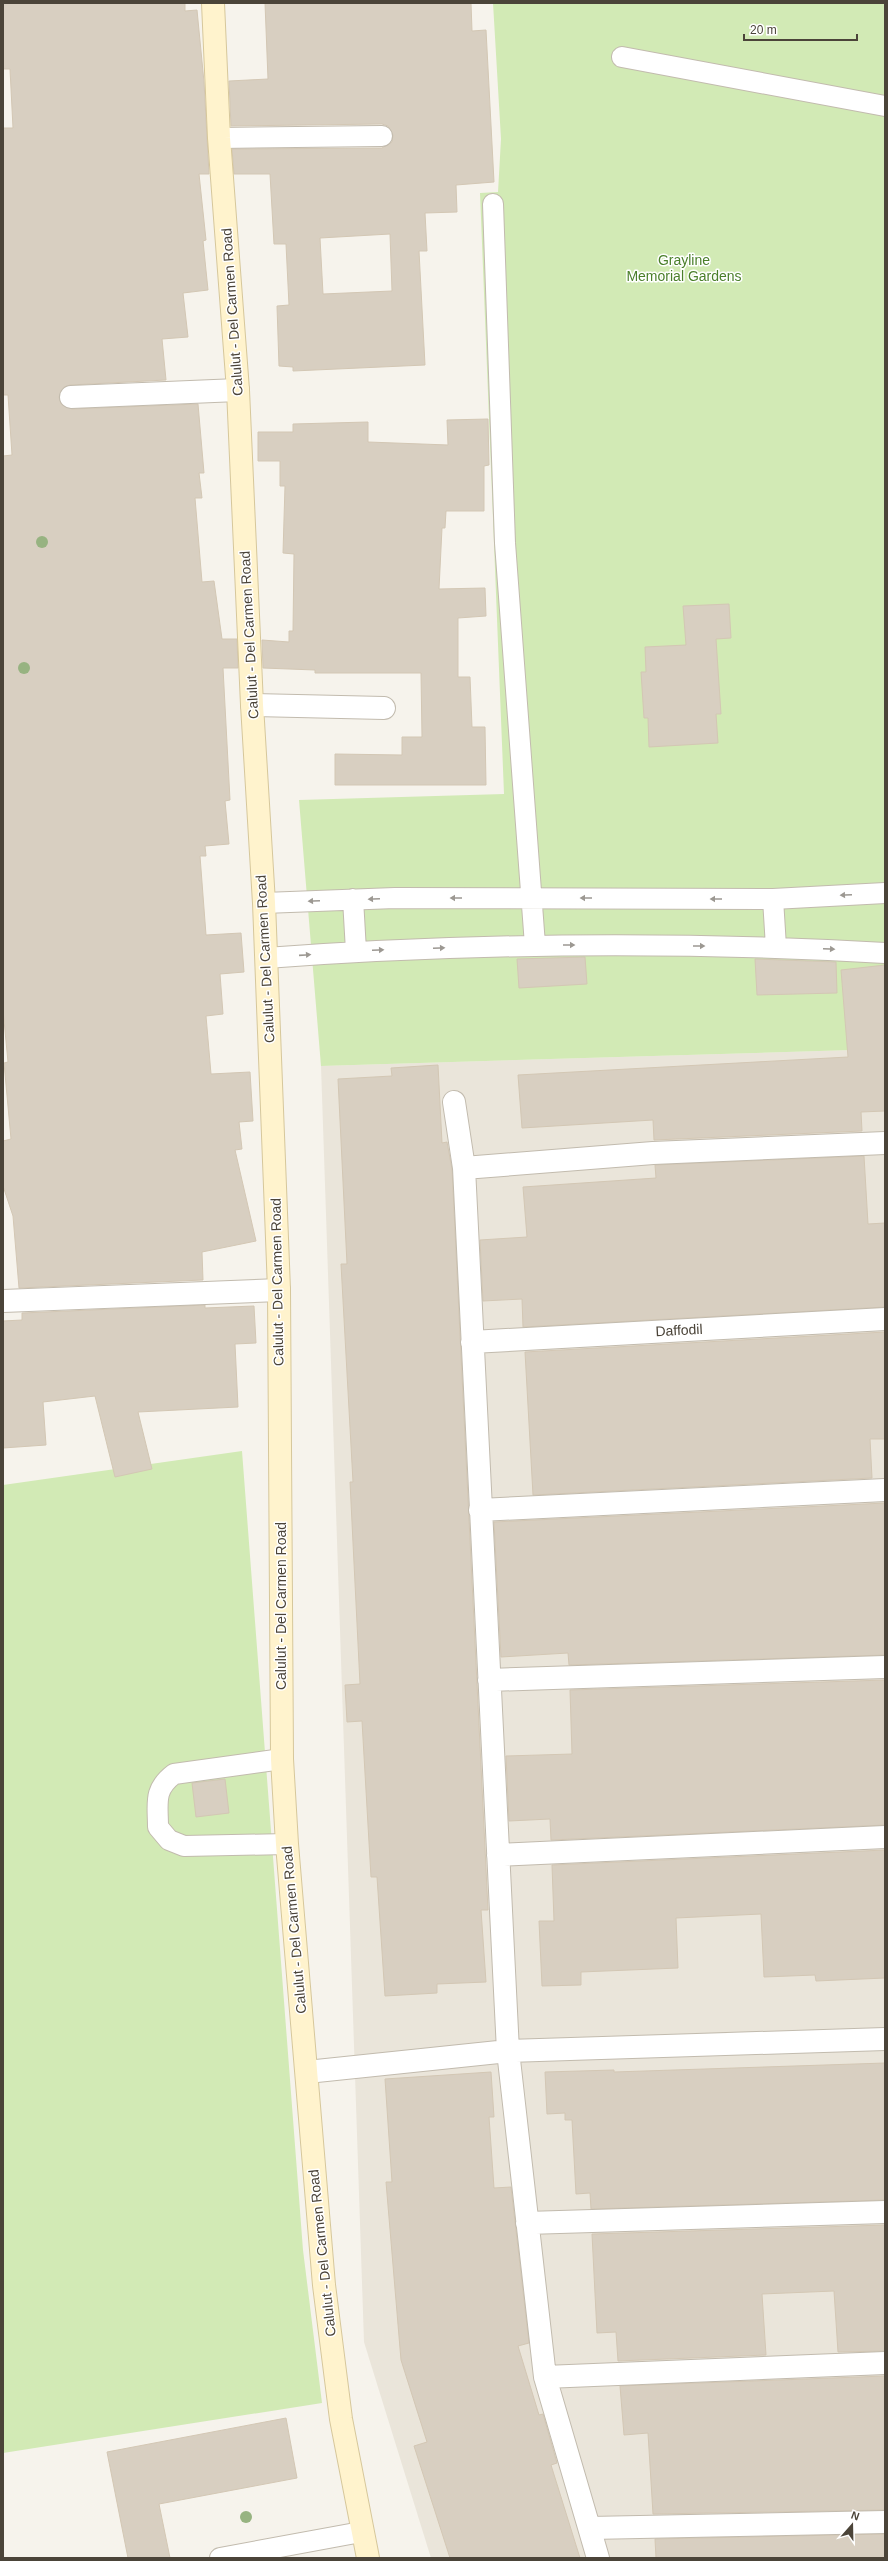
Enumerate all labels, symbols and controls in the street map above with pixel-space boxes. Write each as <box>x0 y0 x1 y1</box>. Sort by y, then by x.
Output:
scale bar <box>744 16 857 42</box>
text: 20 m <box>750 23 777 37</box>
street label: Calulut - Del Carmen Road <box>218 228 246 396</box>
park label: Grayline Memorial Gardens <box>626 252 742 284</box>
street label: Calulut - Del Carmen Road <box>237 551 261 719</box>
street label: Calulut - Del Carmen Road <box>253 875 277 1043</box>
one-way arrow <box>839 892 852 898</box>
one-way arrow <box>368 895 380 902</box>
one-way arrow <box>449 895 462 901</box>
one-way arrow <box>579 895 592 901</box>
one-way arrow <box>709 896 722 902</box>
one-way arrow <box>307 898 320 904</box>
one-way arrow <box>563 942 576 948</box>
one-way arrow <box>693 943 706 949</box>
one-way arrow <box>433 945 445 952</box>
one-way arrow <box>823 946 835 953</box>
one-way arrow <box>372 947 384 954</box>
one-way arrow <box>299 951 311 958</box>
street label: Calulut - Del Carmen Road <box>268 1198 286 1366</box>
street label: Daffodil <box>655 1321 703 1339</box>
street label: Calulut - Del Carmen Road <box>273 1522 289 1690</box>
street label: Calulut - Del Carmen Road <box>279 1846 309 2014</box>
street label: Calulut - Del Carmen Road <box>305 2169 339 2337</box>
north arrow <box>832 2505 872 2545</box>
text: N <box>850 2509 861 2523</box>

